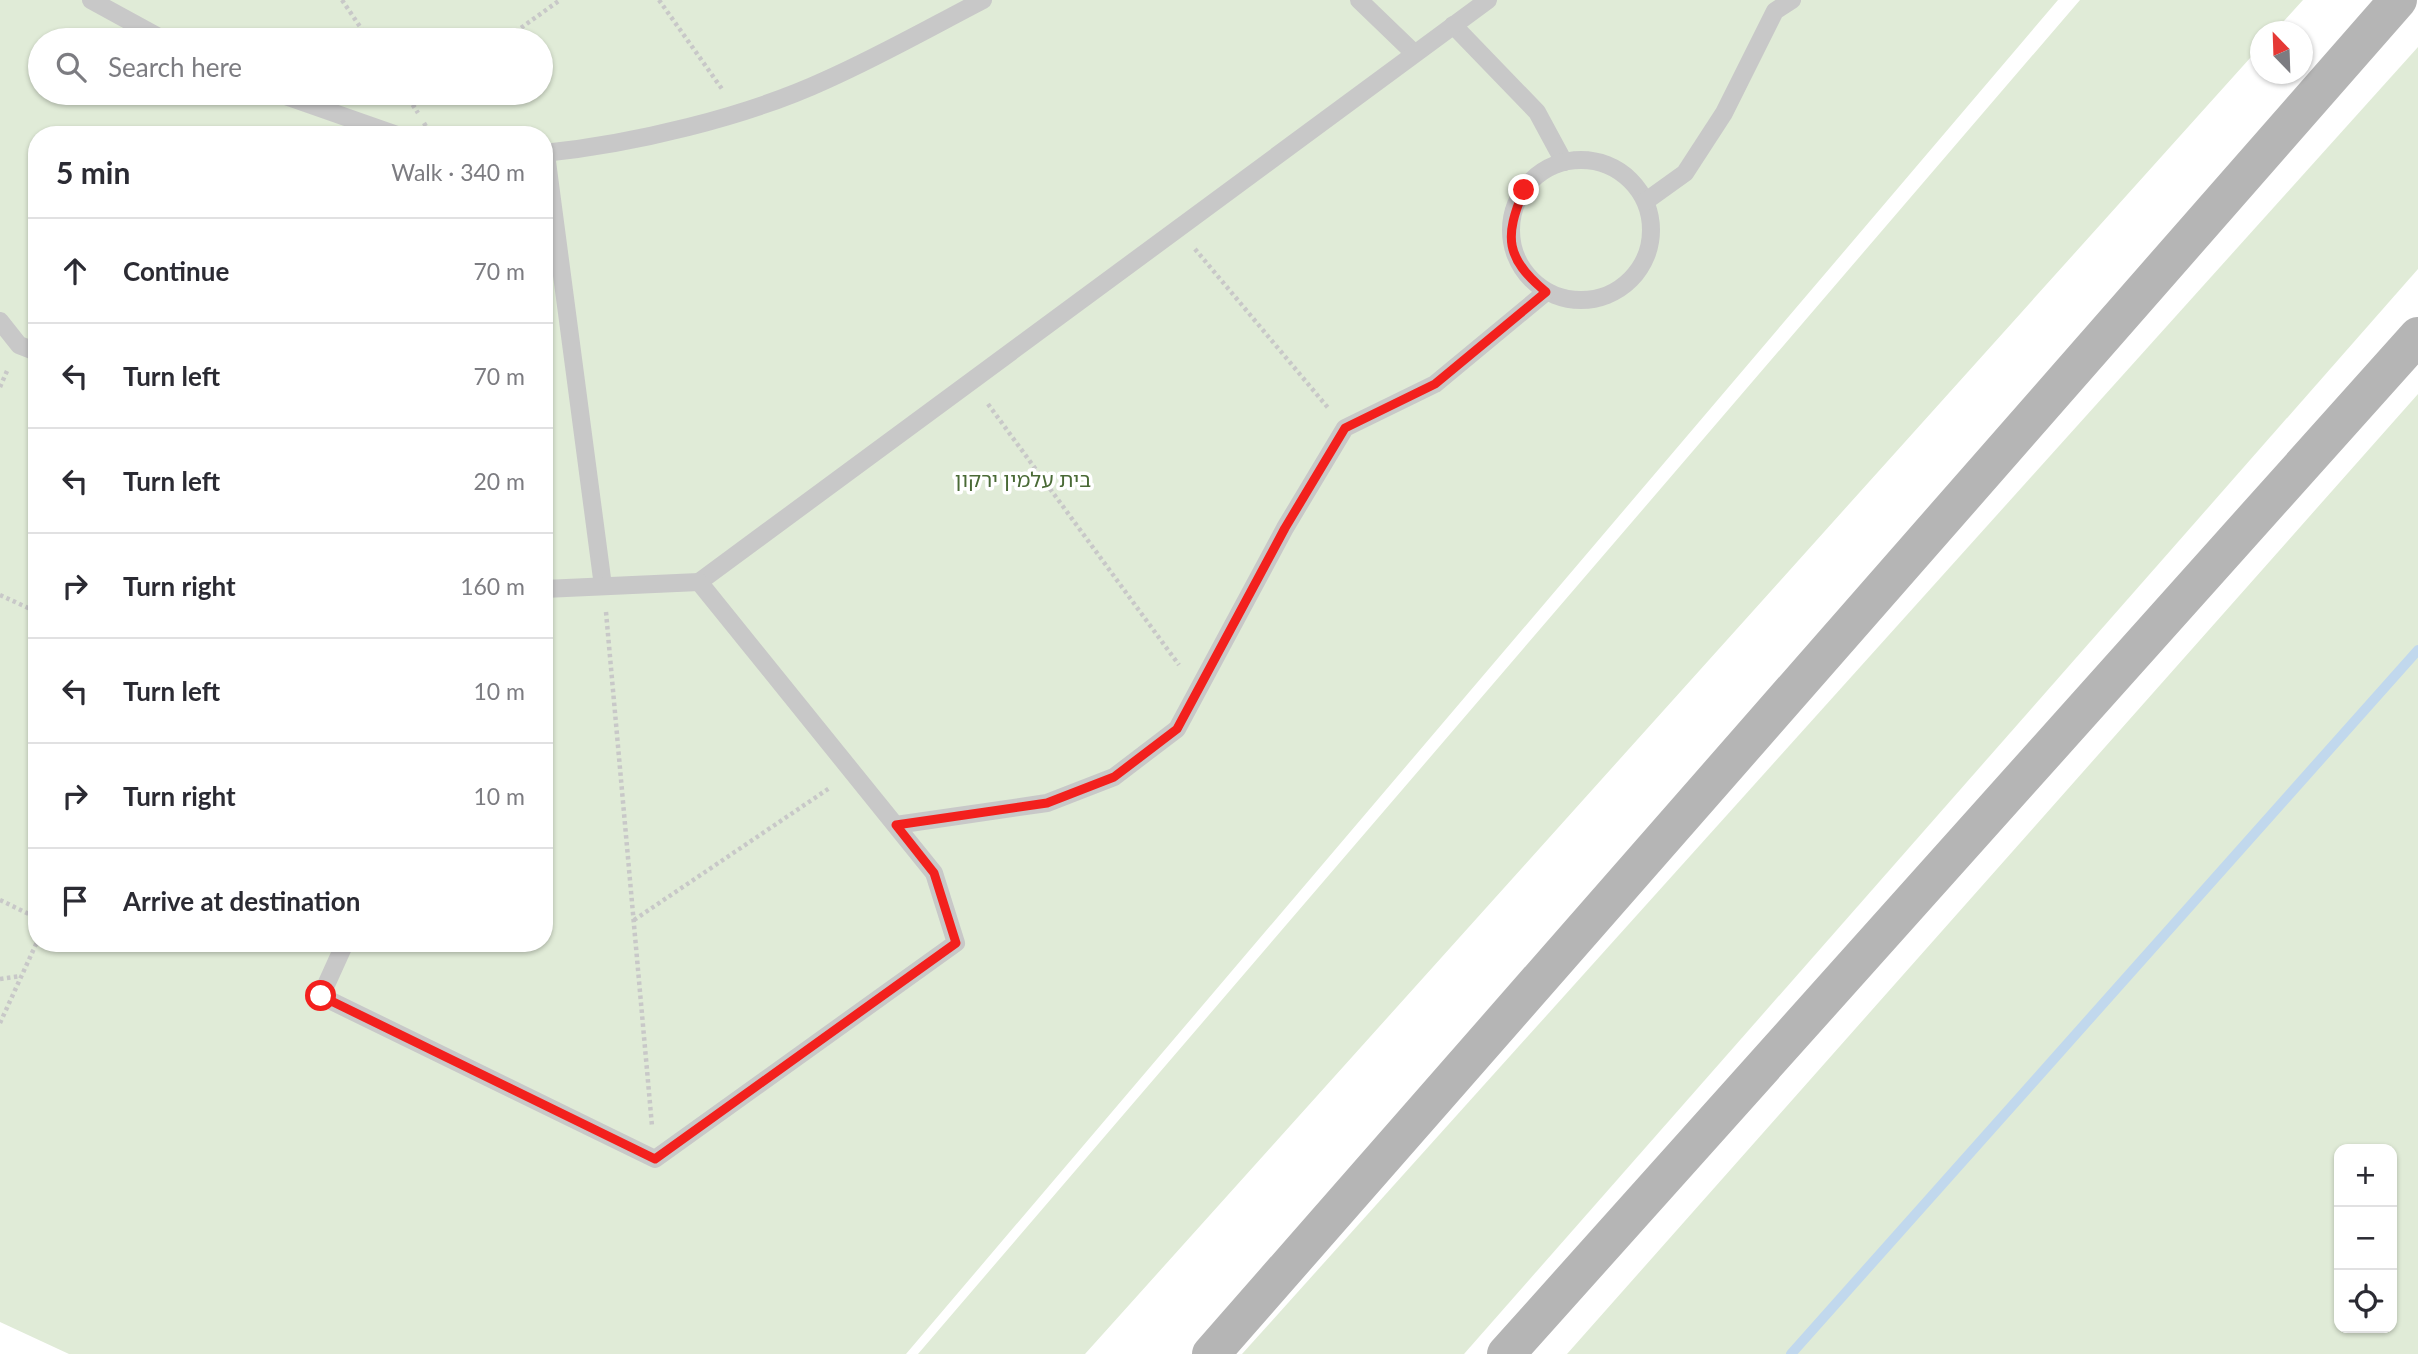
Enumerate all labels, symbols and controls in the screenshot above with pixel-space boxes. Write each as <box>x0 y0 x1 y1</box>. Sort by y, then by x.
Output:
north arrow <box>2250 21 2313 84</box>
search box <box>28 28 553 105</box>
icon: search <box>52 48 90 86</box>
text: Search here <box>108 51 242 83</box>
text: 5 min <box>56 154 130 190</box>
text: Walk · 340 m <box>391 158 525 186</box>
route end <box>1508 174 1539 205</box>
icon: ahead <box>56 252 94 290</box>
text: Continue <box>123 255 229 287</box>
text: 70 m <box>474 257 525 285</box>
icon: left <box>56 357 94 395</box>
text: Turn left <box>123 360 220 392</box>
text: 70 m <box>474 362 525 390</box>
icon: left <box>56 462 94 500</box>
text: Turn left <box>123 465 220 497</box>
park label: בית עלמין ירקון <box>955 466 1091 491</box>
text: 20 m <box>474 467 525 495</box>
icon: right <box>56 567 94 605</box>
text: Turn right <box>123 570 236 602</box>
text: 160 m <box>460 572 525 600</box>
icon: left <box>56 672 94 710</box>
text: Turn left <box>123 675 220 707</box>
text: 10 m <box>474 677 525 705</box>
icon: right <box>56 777 94 815</box>
text: Turn right <box>123 780 236 812</box>
text: 10 m <box>474 782 525 810</box>
icon: arrive <box>56 882 94 920</box>
text: Arrive at destination <box>123 885 360 917</box>
route start <box>305 980 336 1011</box>
map controls <box>2334 1144 2397 1333</box>
button: + <box>2334 1144 2397 1207</box>
button: − <box>2334 1207 2397 1270</box>
button: locate <box>2334 1270 2397 1333</box>

